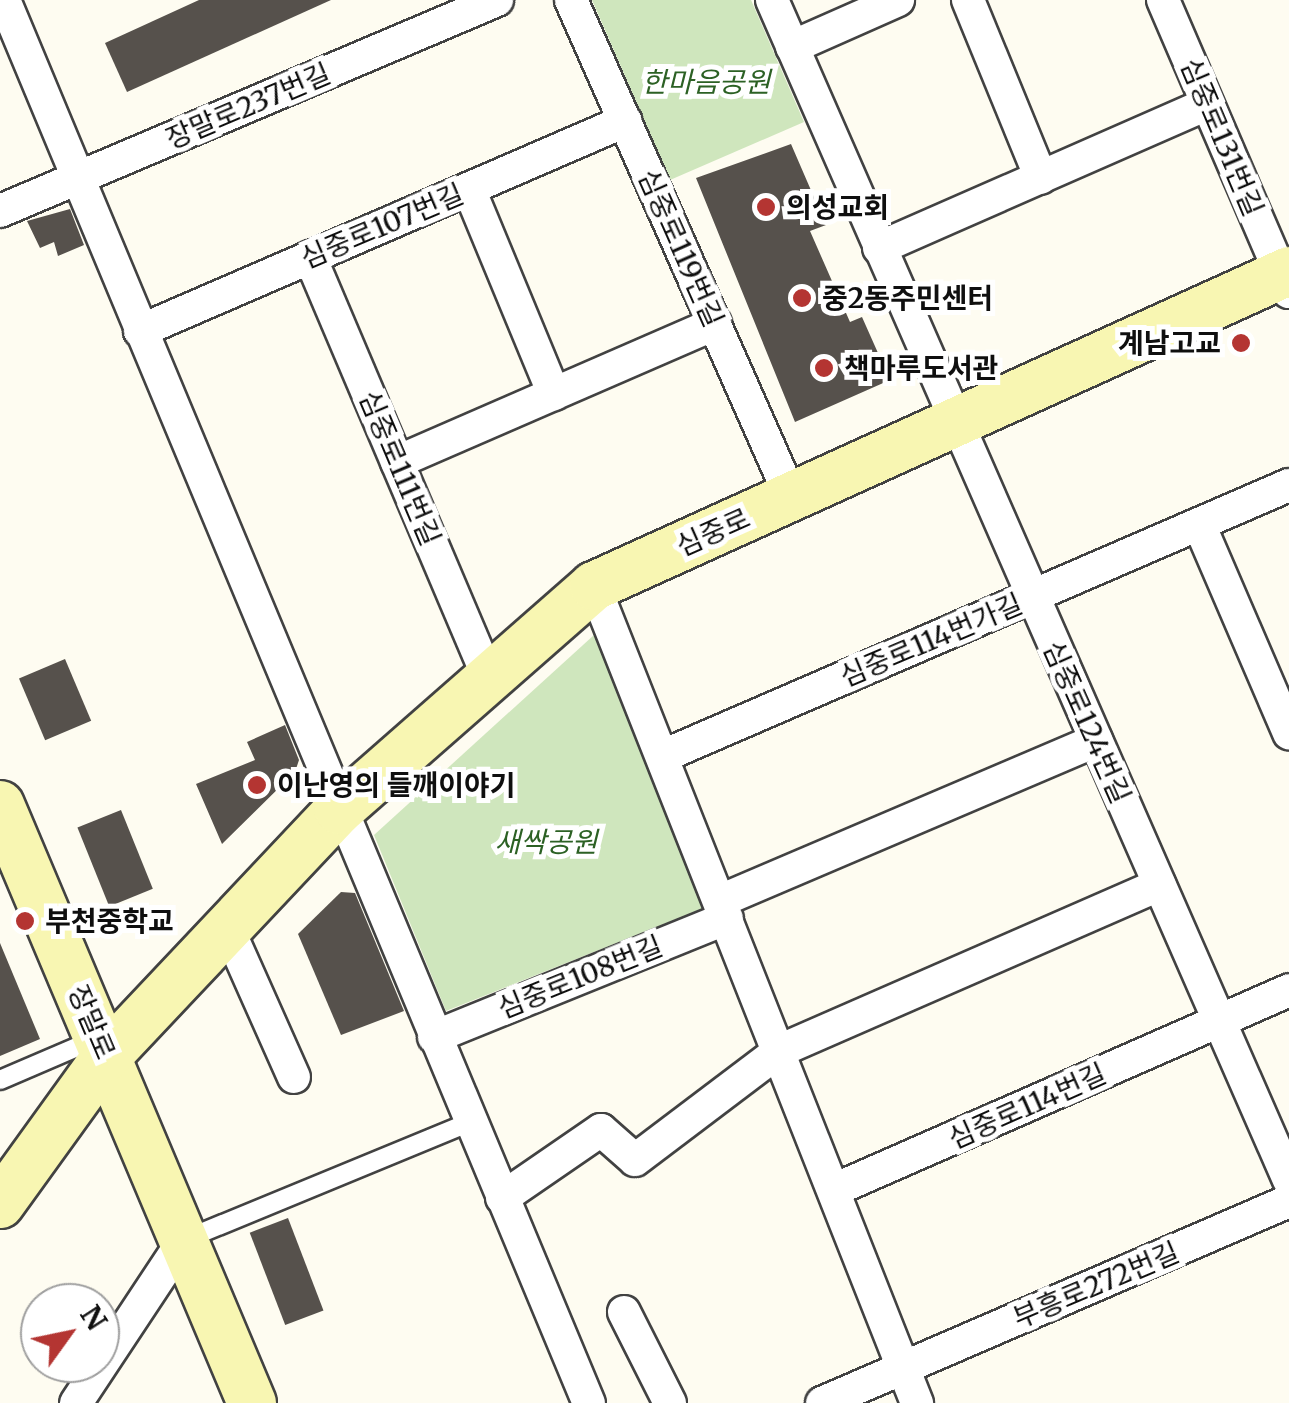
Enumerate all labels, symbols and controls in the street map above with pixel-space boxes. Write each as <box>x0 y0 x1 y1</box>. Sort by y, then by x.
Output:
street label: 심중로131번길 <box>1174 53 1270 221</box>
street label: 장말로237번길 <box>161 56 335 156</box>
park label: 한마음공원 <box>642 65 770 99</box>
street label: 심중로119번길 <box>631 164 731 332</box>
street label: 심중로107번길 <box>296 177 468 275</box>
place label: 의성교회 <box>786 190 889 224</box>
marker: 의성교회 <box>755 196 777 218</box>
place label: 중2동주민센터 <box>822 281 993 315</box>
marker: 중2동주민센터 <box>791 287 813 309</box>
place label: 계남고교 <box>1118 326 1221 360</box>
marker: 계남고교 <box>1230 332 1252 354</box>
place label: 책마루도서관 <box>844 351 999 385</box>
marker: 책마루도서관 <box>813 357 835 379</box>
street label: 심중로111번길 <box>352 385 448 551</box>
street label: 심중로 <box>671 501 755 563</box>
street label: 심중로114번가길 <box>835 586 1027 694</box>
street label: 심중로124번길 <box>1036 636 1138 808</box>
place label: 이난영의 들깨이야기 <box>277 768 515 802</box>
marker: 이난영의 들깨이야기 <box>246 774 268 796</box>
park label: 새싹공원 <box>494 825 598 859</box>
place label: 부천중학교 <box>45 904 174 938</box>
marker: 부천중학교 <box>14 910 36 932</box>
street label: 심중로108번길 <box>493 929 667 1025</box>
street label: 장말로 <box>61 980 123 1064</box>
street label: 심중로114번길 <box>943 1056 1111 1156</box>
street label: 부흥로272번길 <box>1008 1235 1184 1335</box>
north arrow <box>20 1283 120 1383</box>
text: N <box>72 1299 115 1337</box>

